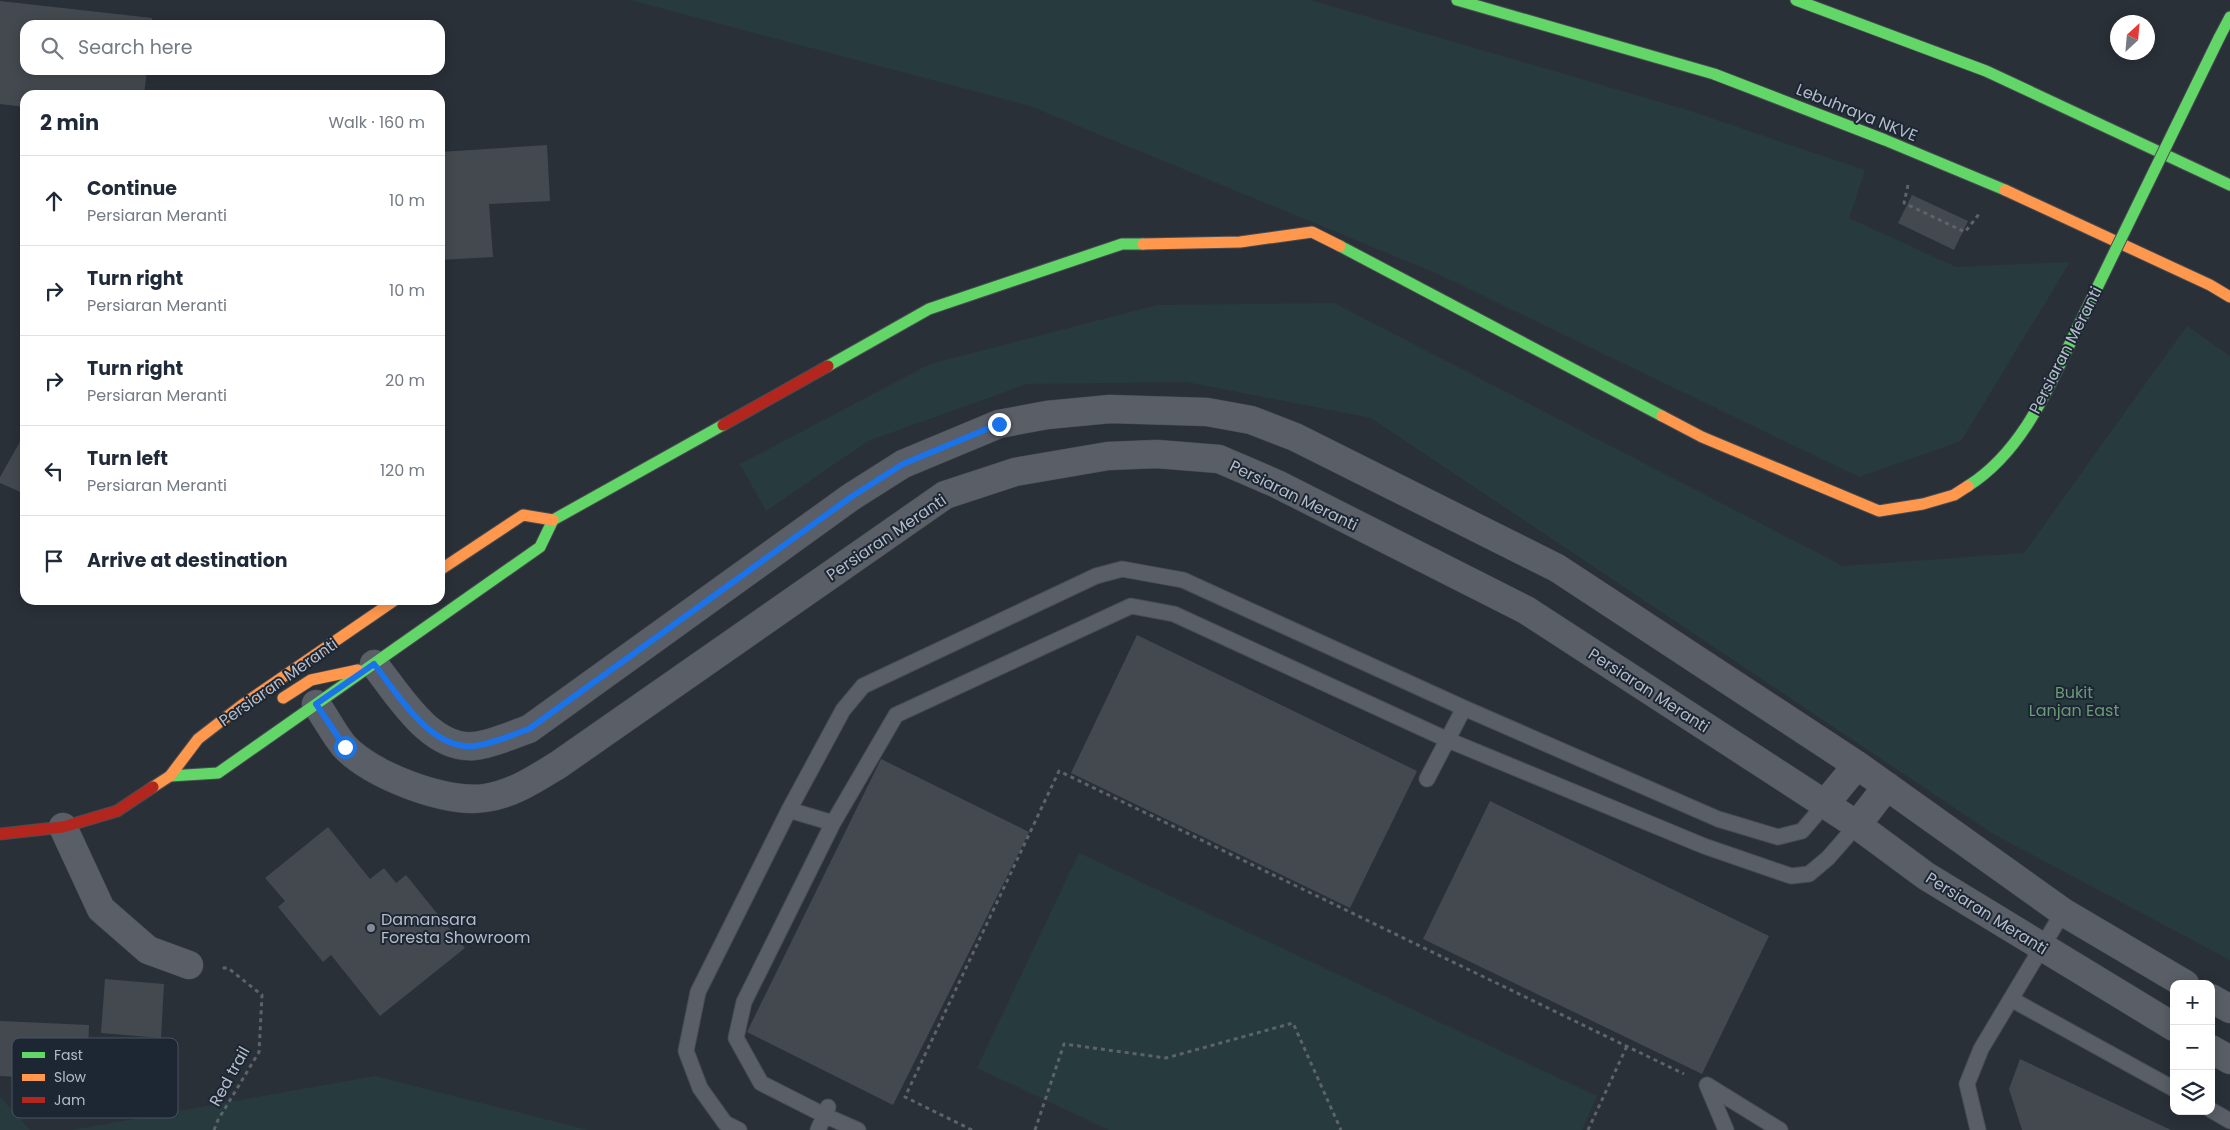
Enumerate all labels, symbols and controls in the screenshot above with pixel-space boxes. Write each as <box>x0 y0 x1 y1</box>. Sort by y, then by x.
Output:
north arrow <box>2110 15 2155 60</box>
search box <box>20 20 445 75</box>
icon: search <box>38 34 66 62</box>
text: Search here <box>78 34 192 61</box>
street label: Lebuhraya NKVE <box>1793 78 1921 147</box>
text: 2 min <box>40 108 99 137</box>
text: Walk · 160 m <box>328 111 425 134</box>
text: Continue <box>87 175 177 202</box>
icon: ahead <box>40 187 68 215</box>
text: 10 m <box>389 189 425 212</box>
text: Persiaran Meranti <box>87 204 227 227</box>
text: Turn right <box>87 265 183 292</box>
icon: right <box>40 277 68 305</box>
text: 10 m <box>389 279 425 302</box>
street label: Persiaran Meranti <box>2023 283 2107 418</box>
text: Persiaran Meranti <box>87 294 227 317</box>
text: Turn right <box>87 355 183 382</box>
icon: right <box>40 367 68 395</box>
text: 20 m <box>385 369 425 392</box>
text: Persiaran Meranti <box>87 384 227 407</box>
route end <box>988 413 1011 436</box>
text: Turn left <box>87 445 168 472</box>
street label: Persiaran Meranti <box>1226 454 1362 536</box>
icon: left <box>40 457 68 485</box>
text: 120 m <box>380 459 425 482</box>
text: Persiaran Meranti <box>87 474 227 497</box>
street label: Persiaran Meranti <box>822 489 951 586</box>
icon: arrive <box>40 547 68 575</box>
text: Arrive at destination <box>87 547 288 574</box>
street label: Persiaran Meranti <box>214 633 342 732</box>
street label: Persiaran Meranti <box>1584 643 1714 738</box>
park label: Bukit Lanjan East <box>2029 681 2119 722</box>
route start <box>334 736 357 759</box>
street label: Persiaran Meranti <box>1921 867 2052 960</box>
place label: Damansara Foresta Showroom <box>381 908 530 949</box>
marker: Damansara Foresta Showroom <box>365 922 377 934</box>
map controls <box>2170 980 2215 1115</box>
button: + <box>2170 980 2215 1025</box>
button: − <box>2170 1025 2215 1070</box>
legend <box>12 1038 178 1118</box>
street label: Red trail <box>204 1042 255 1110</box>
text: Fast <box>54 1045 83 1065</box>
text: Slow <box>54 1067 87 1087</box>
button: layers <box>2170 1070 2215 1115</box>
text: Jam <box>54 1090 85 1110</box>

